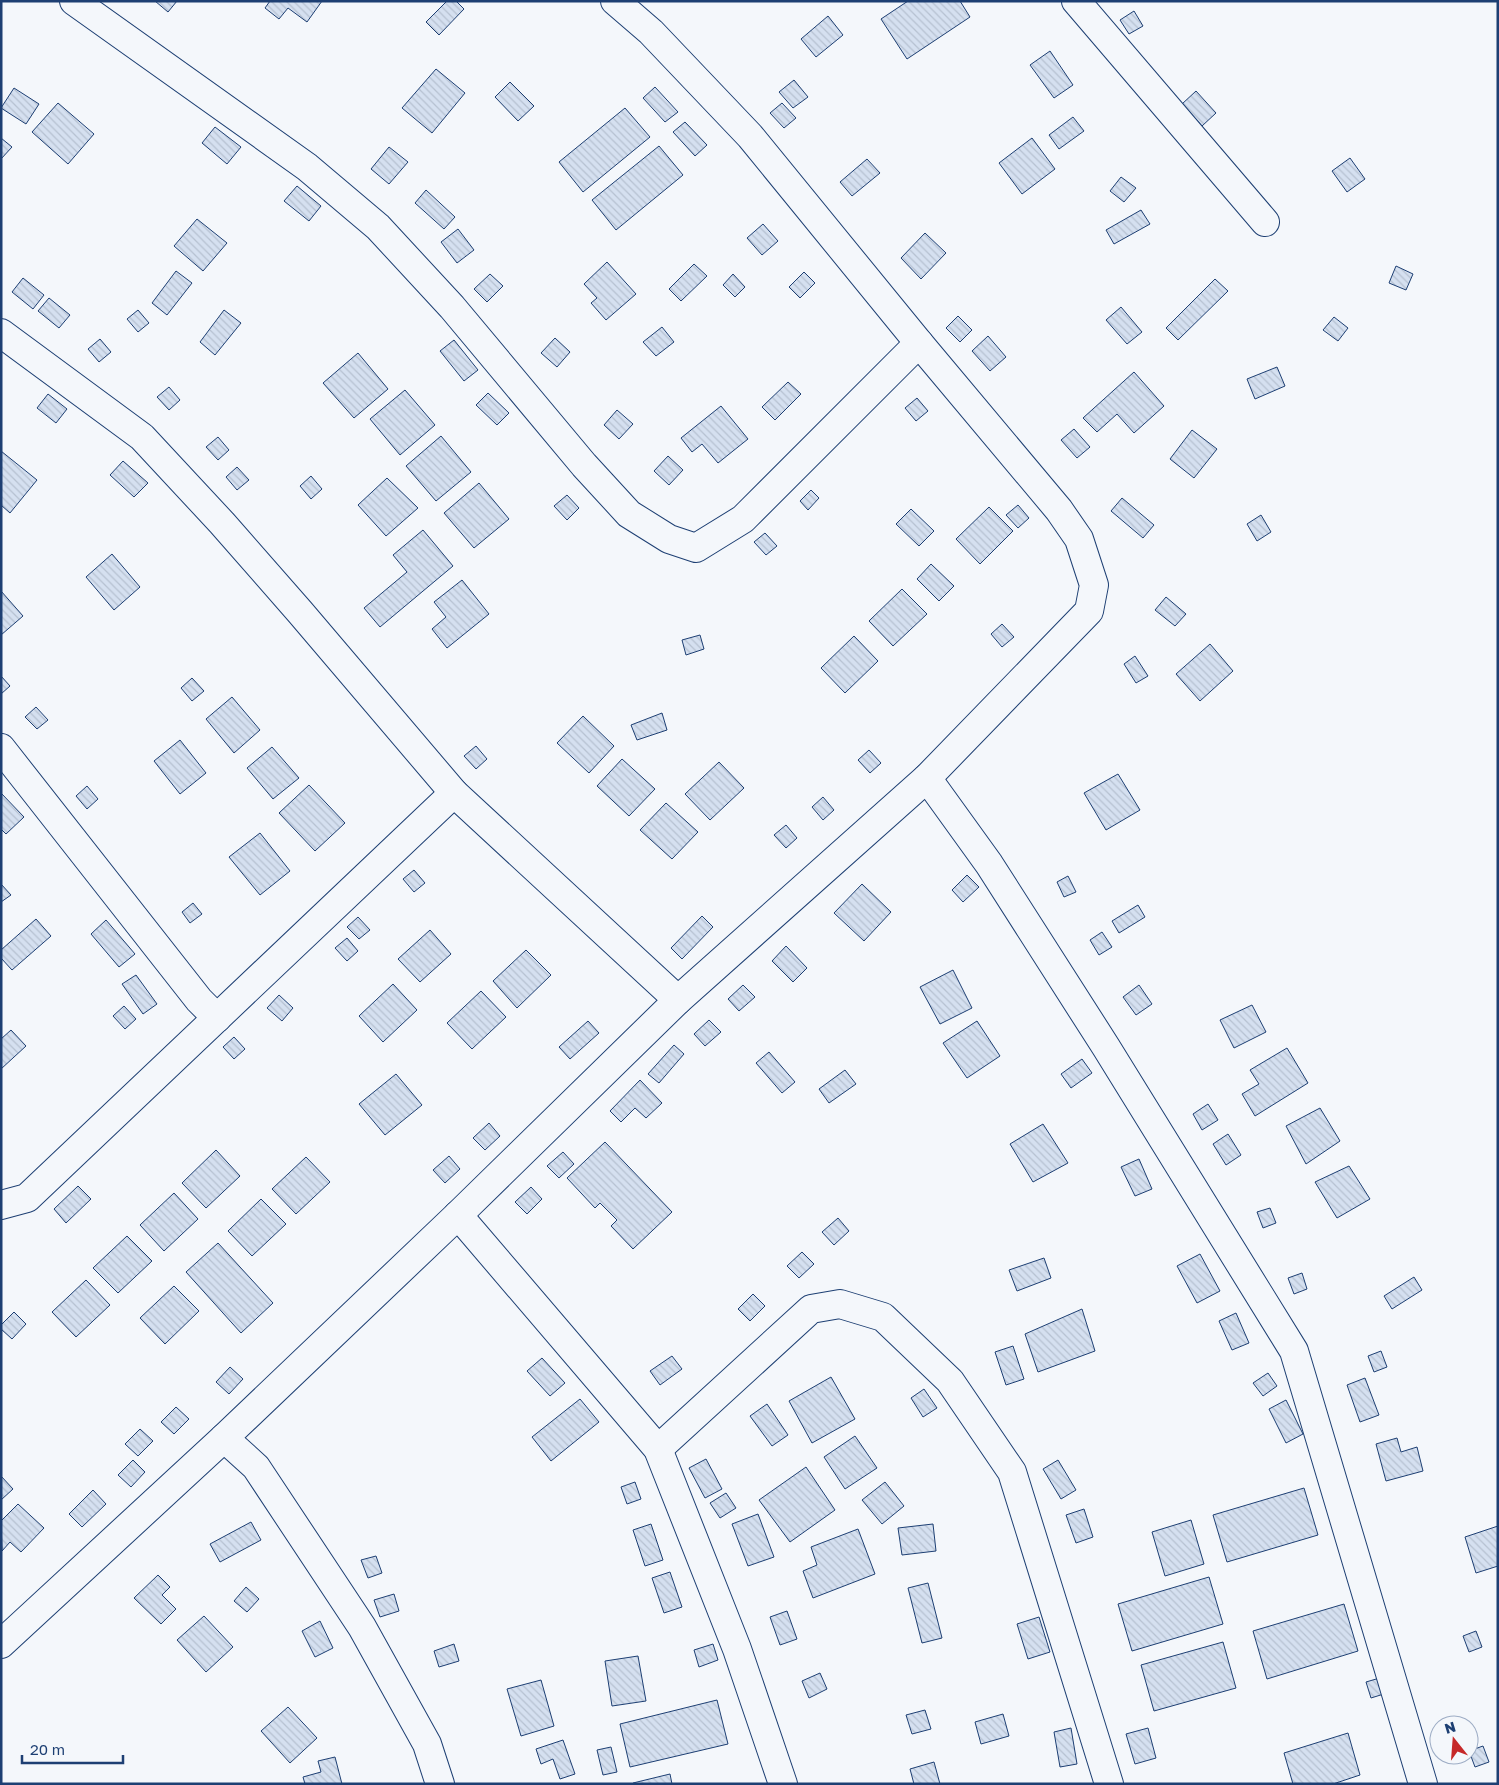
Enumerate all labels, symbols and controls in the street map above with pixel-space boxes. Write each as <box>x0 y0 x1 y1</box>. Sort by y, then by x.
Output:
north arrow <box>1429 1715 1479 1765</box>
text: N <box>1442 1717 1458 1737</box>
scale bar <box>22 1732 124 1764</box>
text: 20 m <box>30 1740 65 1758</box>

